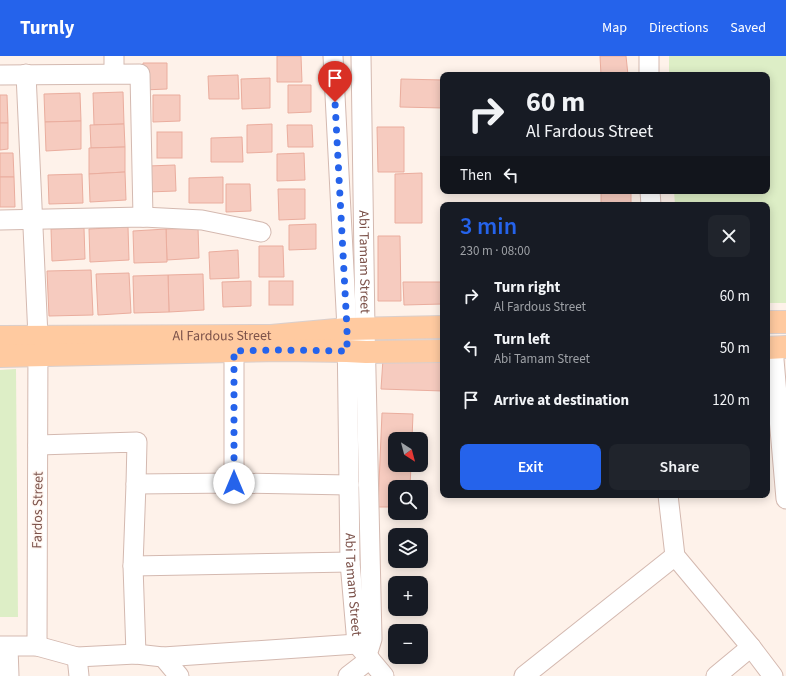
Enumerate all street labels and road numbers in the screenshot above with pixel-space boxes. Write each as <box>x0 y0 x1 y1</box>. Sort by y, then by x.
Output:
street label: Abi Tamam Street <box>353 210 375 314</box>
street label: Al Fardous Street <box>172 326 272 346</box>
street label: Fardos Street <box>27 471 49 549</box>
street label: Abi Tamam Street <box>340 533 366 637</box>

